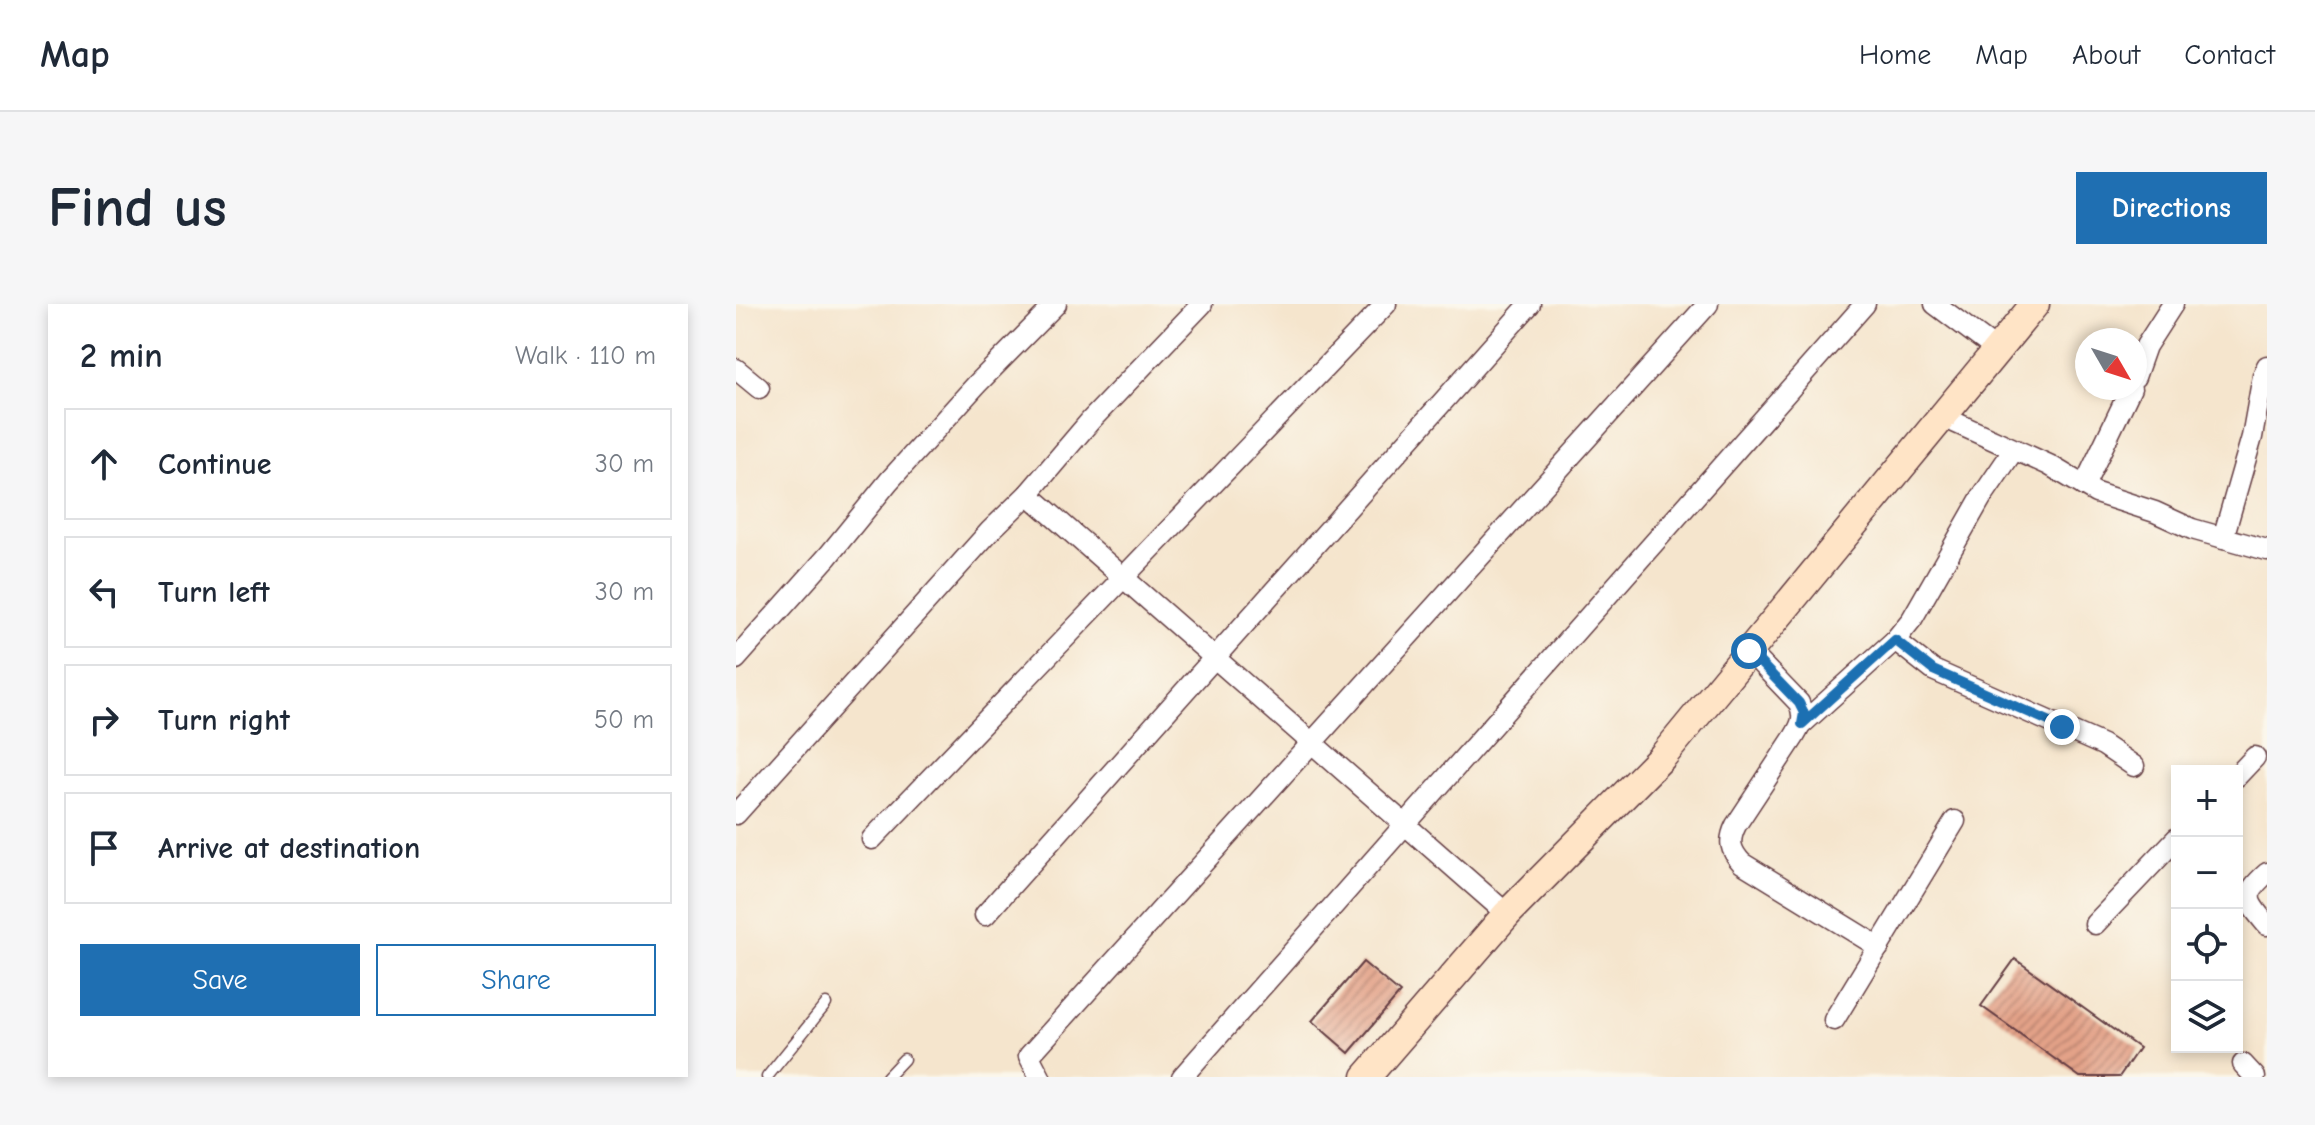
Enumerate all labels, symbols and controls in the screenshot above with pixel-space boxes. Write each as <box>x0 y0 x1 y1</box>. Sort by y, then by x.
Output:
text: Map <box>40 33 110 77</box>
text: Home <box>1859 39 1931 71</box>
text: Map <box>1975 39 2028 71</box>
text: About <box>2072 39 2140 71</box>
text: Contact <box>2184 39 2275 71</box>
button: Directions <box>2076 172 2267 244</box>
text: Find us <box>48 176 227 240</box>
north arrow <box>2075 328 2147 400</box>
text: 2 min <box>80 336 163 376</box>
text: Walk · 110 m <box>515 341 656 371</box>
icon: ahead <box>82 442 126 486</box>
text: Continue <box>158 447 272 482</box>
text: 30 m <box>595 449 654 479</box>
icon: left <box>82 570 126 614</box>
text: Turn left <box>158 575 270 610</box>
text: 30 m <box>595 577 654 607</box>
route start <box>1731 633 1767 669</box>
icon: right <box>82 698 126 742</box>
text: Turn right <box>158 703 290 738</box>
text: 50 m <box>594 705 654 735</box>
route end <box>2044 709 2080 745</box>
map controls <box>2171 765 2243 1053</box>
button: + <box>2171 765 2243 837</box>
icon: arrive <box>82 826 126 870</box>
text: Arrive at destination <box>158 831 420 866</box>
button: − <box>2171 837 2243 909</box>
button: locate <box>2171 909 2243 981</box>
button: Save <box>80 944 360 1016</box>
button: Share <box>376 944 656 1016</box>
button: layers <box>2171 981 2243 1053</box>

